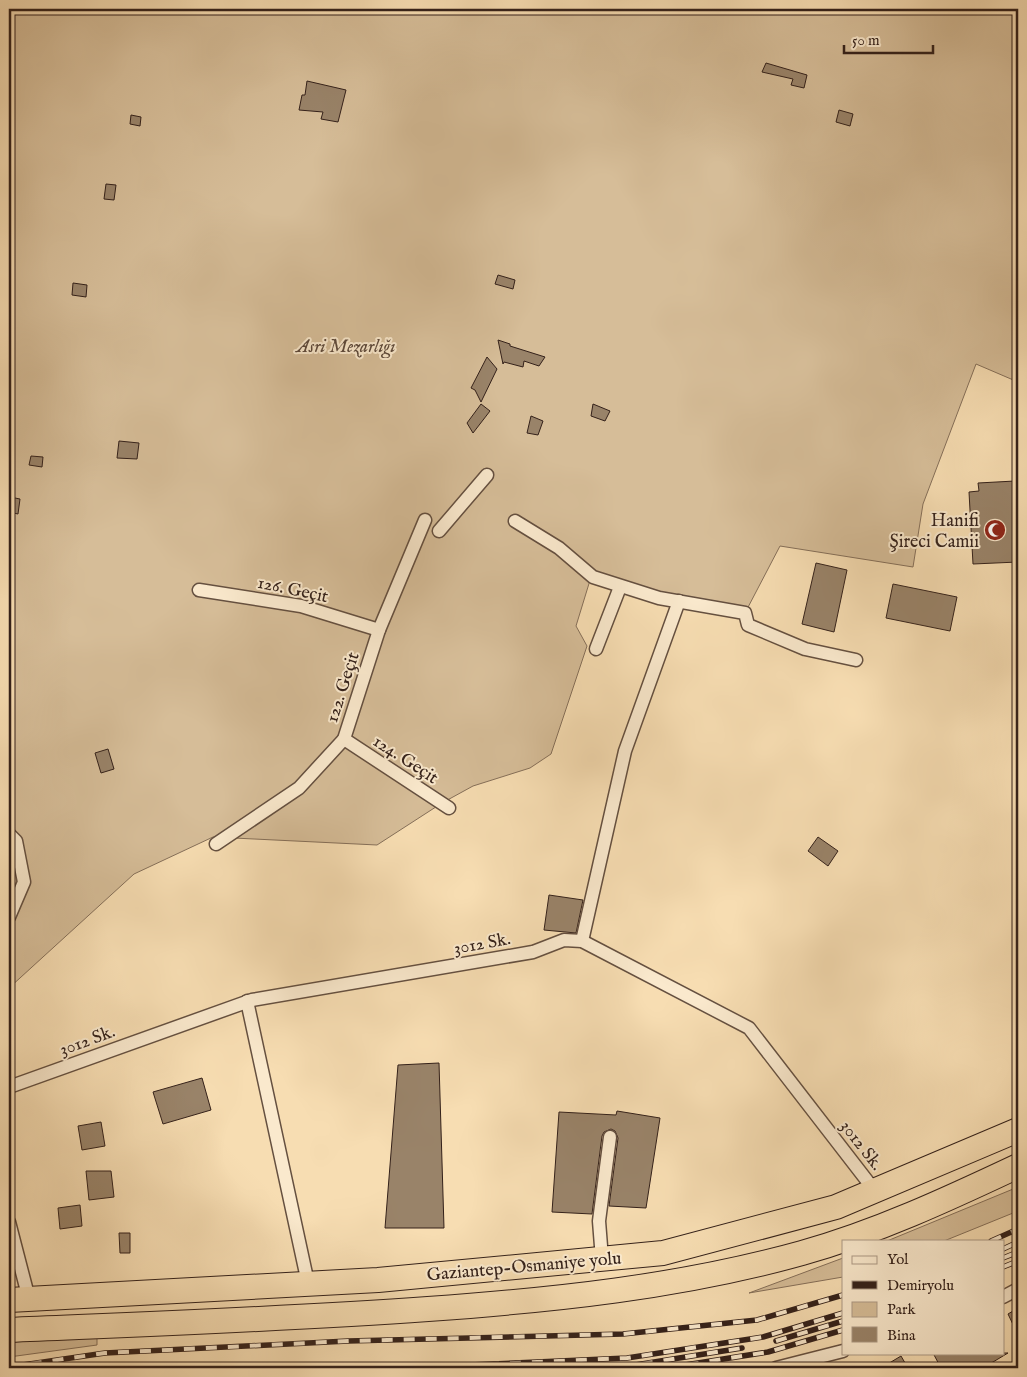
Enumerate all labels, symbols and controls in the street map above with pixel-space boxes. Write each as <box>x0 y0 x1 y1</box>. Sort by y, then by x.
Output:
scale bar <box>844 22 933 54</box>
text: 50 m <box>852 31 880 50</box>
park label: Asri Mezarlığı <box>294 336 396 359</box>
place label: Hanifi Şireci Camii <box>889 510 979 554</box>
mosque icon: Hanifi Şireci Camii <box>983 518 1007 542</box>
street label: 126. Geçit <box>255 572 330 609</box>
street label: 122. Geçit <box>321 649 366 726</box>
street label: 124. Geçit <box>368 731 442 790</box>
street label: 3012 Sk. <box>452 928 513 961</box>
street label: 3012 Sk. <box>57 1021 118 1062</box>
street label: 3012 Sk. <box>834 1116 888 1176</box>
legend <box>842 1240 1004 1354</box>
street label: Gaziantep-Osmaniye yolu <box>426 1248 623 1287</box>
text: Yol <box>887 1250 909 1269</box>
text: Demiryolu <box>887 1276 954 1295</box>
text: Park <box>887 1300 917 1319</box>
text: Bina <box>887 1326 916 1345</box>

